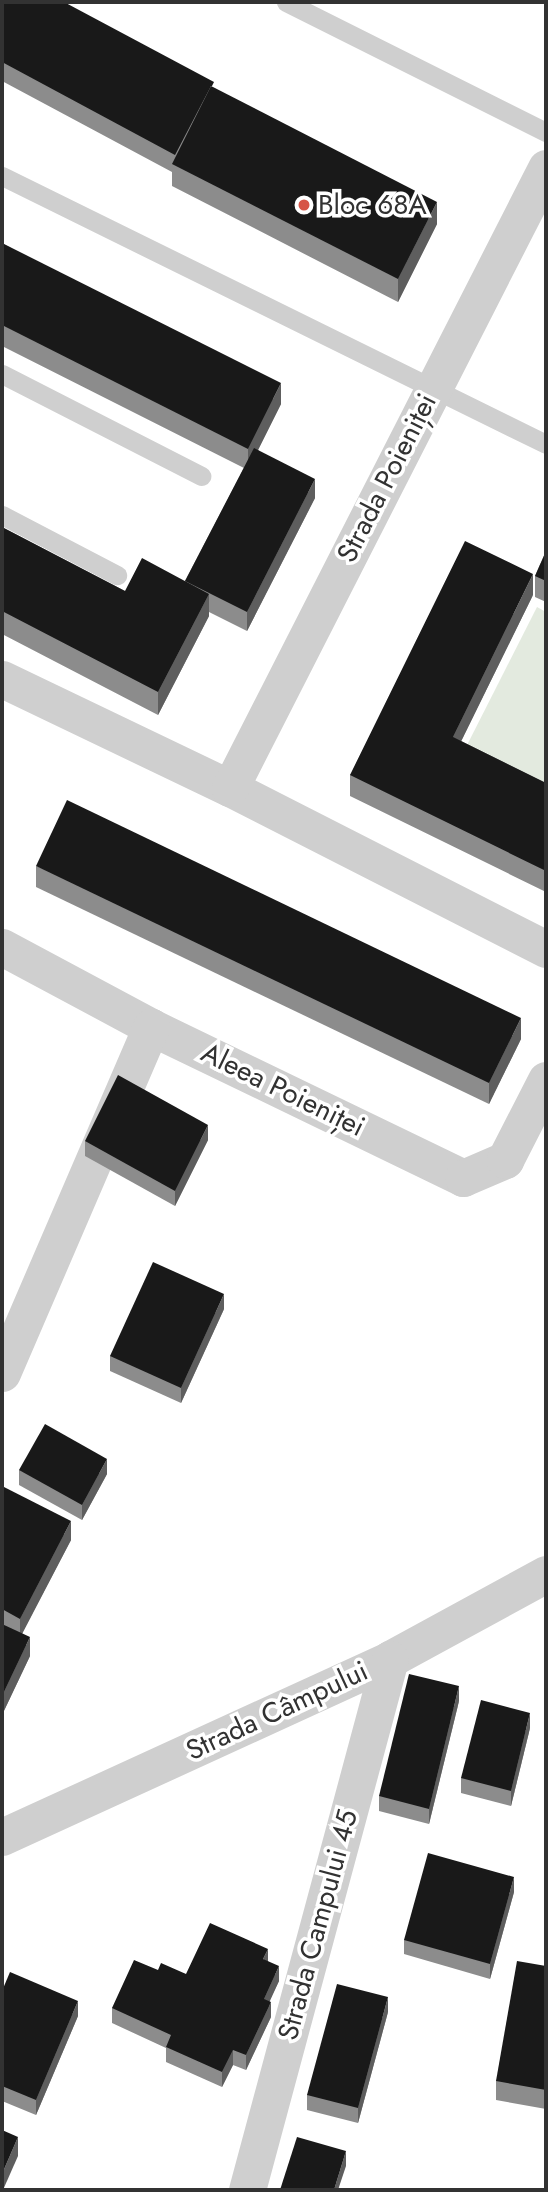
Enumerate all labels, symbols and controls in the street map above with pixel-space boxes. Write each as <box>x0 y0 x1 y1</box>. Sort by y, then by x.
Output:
place label: Bloc 68A <box>318 188 427 222</box>
marker: Bloc 68A <box>296 197 312 213</box>
street label: Strada Poieniței <box>330 388 444 568</box>
street label: Aleea Poieniței <box>196 1036 370 1144</box>
street label: Strada Câmpului <box>181 1654 373 1768</box>
street label: Strada Campului 45 <box>271 1806 365 2044</box>

